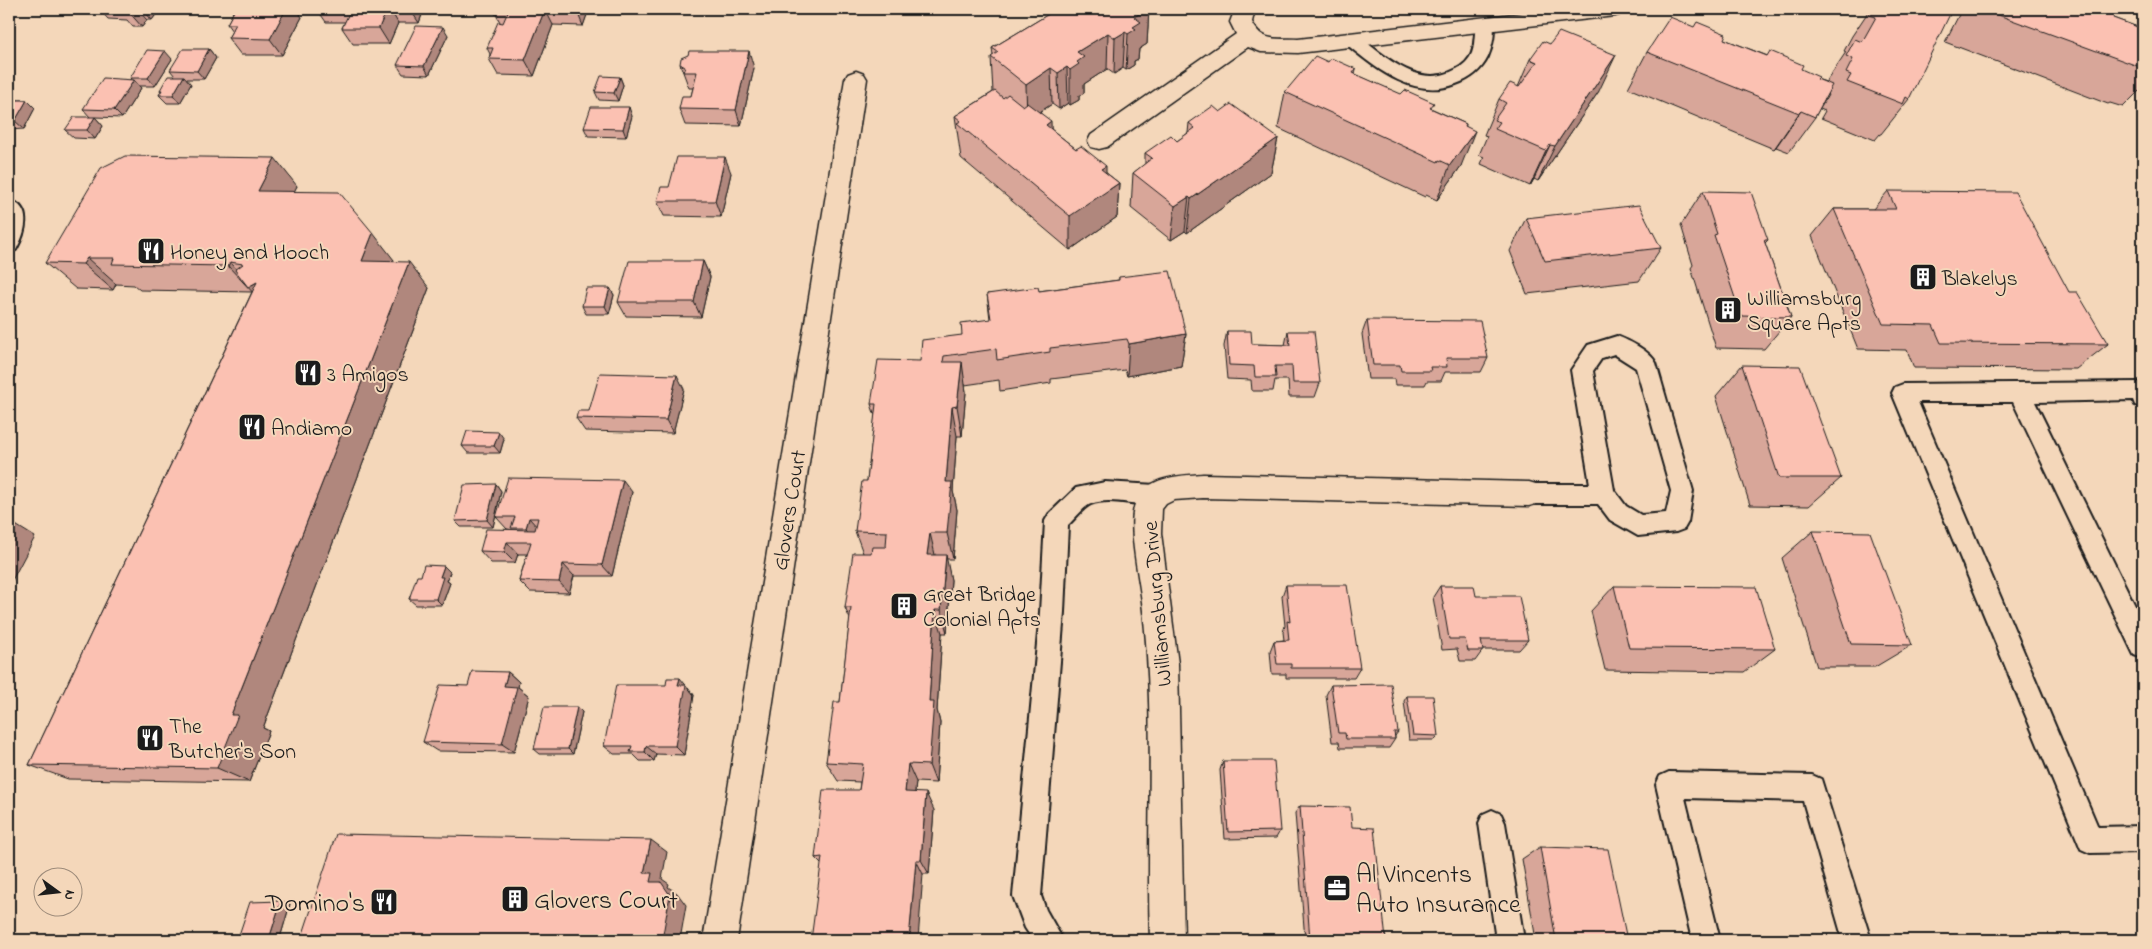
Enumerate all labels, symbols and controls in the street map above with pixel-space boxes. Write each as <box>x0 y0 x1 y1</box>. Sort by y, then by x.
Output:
restaurant icon: Honey and Hooch <box>136 236 166 266</box>
place label: Honey and Hooch <box>170 238 329 271</box>
building icon: Blakelys <box>1908 262 1938 292</box>
place label: Blakelys <box>1941 264 2018 297</box>
place label: Williamsburg Square Apts <box>1747 284 1862 341</box>
building icon: Williamsburg Square Apts <box>1713 295 1743 325</box>
restaurant icon: 3 Amigos <box>293 358 323 388</box>
place label: 3 Amigos <box>327 360 409 393</box>
restaurant icon: Andiamo <box>237 412 267 442</box>
place label: Andiamo <box>271 414 352 446</box>
street label: Glovers Court <box>766 447 816 573</box>
street label: Williamsburg Drive <box>1136 519 1183 688</box>
place label: Great Bridge Colonial Apts <box>923 580 1041 637</box>
building icon: Great Bridge Colonial Apts <box>889 591 919 621</box>
place label: The Butcher's Son <box>168 712 296 769</box>
restaurant icon: The Butcher's Son <box>135 723 165 753</box>
place label: Al Vincents Auto Insurance <box>1356 857 1521 925</box>
north arrow <box>32 866 82 916</box>
office icon: Al Vincents Auto Insurance <box>1322 873 1352 903</box>
place label: Glovers Court <box>534 883 678 921</box>
building icon: Glovers Court <box>500 884 530 914</box>
place label: Domino's <box>264 886 365 924</box>
restaurant icon: Domino's <box>369 887 399 917</box>
text: N <box>58 888 80 902</box>

